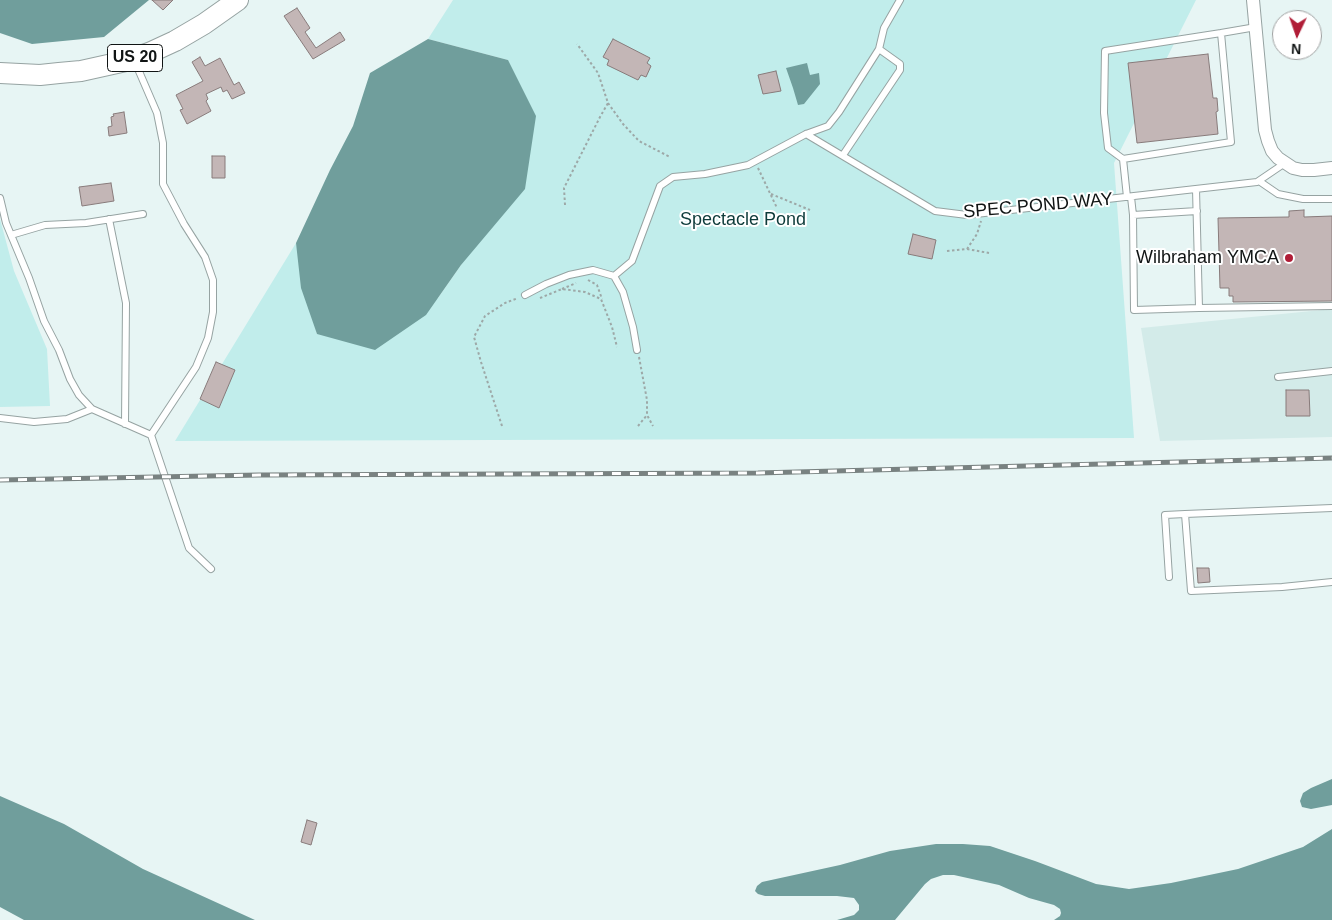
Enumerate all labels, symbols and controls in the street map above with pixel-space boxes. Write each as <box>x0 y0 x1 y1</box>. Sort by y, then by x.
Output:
north arrow <box>1272 10 1322 60</box>
text: N <box>1291 41 1302 57</box>
road number: US 20 <box>108 44 162 72</box>
street label: SPEC POND WAY <box>962 189 1114 223</box>
park label: Spectacle Pond <box>680 209 806 231</box>
place label: Wilbraham YMCA <box>1136 247 1279 269</box>
marker: Wilbraham YMCA <box>1283 252 1295 264</box>

